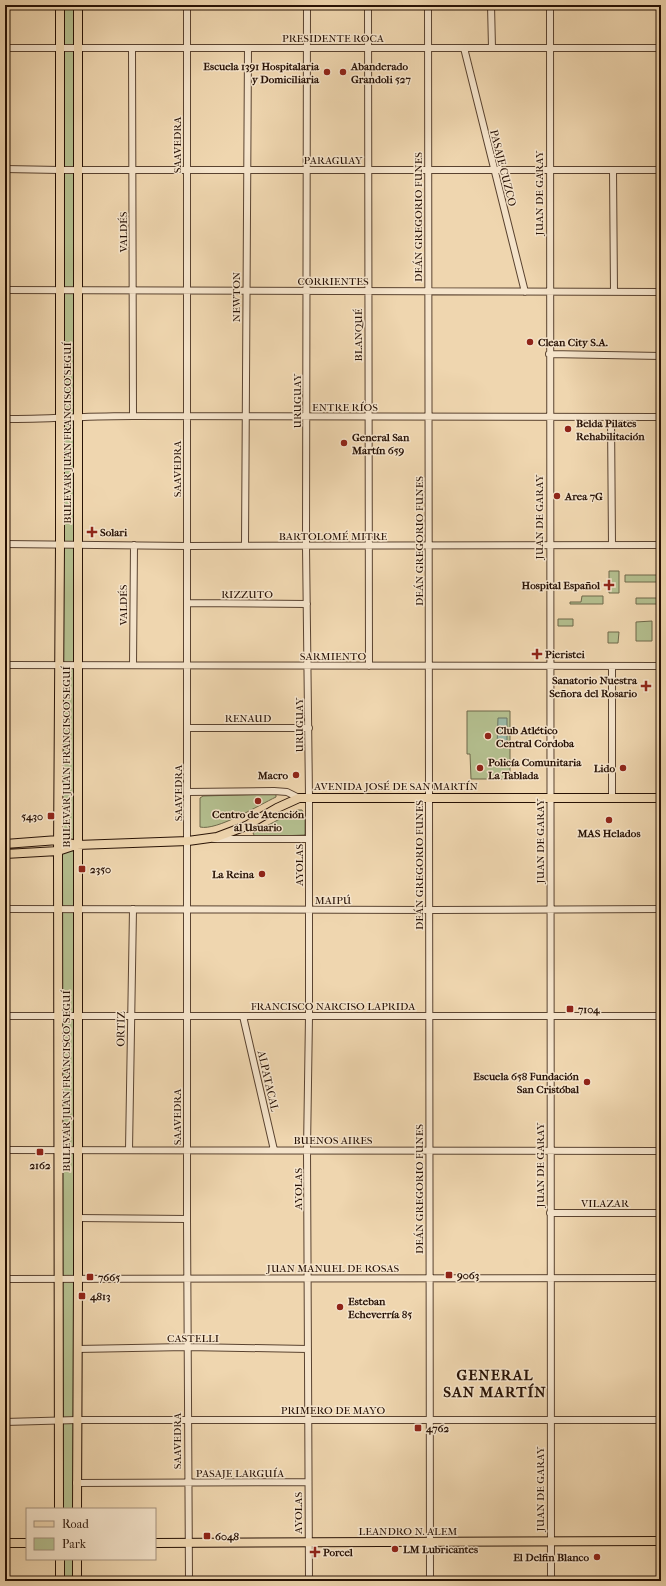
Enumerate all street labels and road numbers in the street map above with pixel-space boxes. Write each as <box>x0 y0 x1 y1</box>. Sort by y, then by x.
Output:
street label: PRESIDENTE ROCA <box>282 32 385 45</box>
street label: SAAVEDRA <box>171 116 184 173</box>
street label: PASAJE CUZCO <box>487 128 519 208</box>
street label: JUAN DE GARAY <box>533 150 546 237</box>
street label: DEÁN GREGORIO FUNES <box>412 152 425 282</box>
street label: PARAGUAY <box>304 154 363 167</box>
street label: VALDÉS <box>117 211 130 253</box>
street label: NEWTON <box>230 271 243 322</box>
street label: CORRIENTES <box>297 275 369 288</box>
street label: BLANQUÉ <box>352 308 365 361</box>
street label: BULEVAR JUAN FRANCISCO SEGUÍ <box>61 342 74 524</box>
street label: URUGUAY <box>291 373 304 429</box>
street label: ENTRE RÍOS <box>312 401 378 414</box>
street label: SAAVEDRA <box>171 440 184 497</box>
street label: JUAN DE GARAY <box>533 474 546 561</box>
street label: DEÁN GREGORIO FUNES <box>413 476 426 606</box>
street label: BARTOLOMÉ MITRE <box>279 530 388 543</box>
street label: VALDÉS <box>117 584 130 626</box>
street label: RIZZUTO <box>221 588 273 601</box>
street label: SARMIENTO <box>300 650 366 663</box>
street label: BULEVAR JUAN FRANCISCO SEGUÍ <box>60 666 73 848</box>
street label: URUGUAY <box>293 697 306 753</box>
street label: RENAUD <box>225 712 271 725</box>
street label: SAAVEDRA <box>172 764 185 821</box>
street label: AVENIDA JOSÉ DE SAN MARTÍN <box>313 780 479 793</box>
street label: JUAN DE GARAY <box>534 798 547 885</box>
street label: DEÁN GREGORIO FUNES <box>413 800 426 930</box>
street label: AYOLAS <box>293 844 306 887</box>
street label: MAIPÚ <box>315 894 352 907</box>
street label: BULEVAR JUAN FRANCISCO SEGUÍ <box>60 990 73 1172</box>
street label: FRANCISCO NARCISO LAPRIDA <box>251 1000 416 1013</box>
street label: ORTIZ <box>114 1011 128 1047</box>
street label: ALPATACAL <box>254 1048 281 1113</box>
street label: SAAVEDRA <box>171 1088 184 1145</box>
street label: JUAN DE GARAY <box>534 1122 547 1209</box>
street label: DEÁN GREGORIO FUNES <box>413 1124 426 1254</box>
street label: BUENOS AIRES <box>293 1134 373 1147</box>
street label: AYOLAS <box>292 1168 305 1211</box>
street label: VILAZAR <box>580 1197 630 1210</box>
street label: JUAN MANUEL DE ROSAS <box>266 1262 400 1275</box>
street label: CASTELLI <box>167 1332 220 1345</box>
street label: PRIMERO DE MAYO <box>281 1404 386 1417</box>
street label: SAAVEDRA <box>171 1412 184 1469</box>
street label: JUAN DE GARAY <box>534 1446 547 1533</box>
street label: PASAJE LARGUÍA <box>196 1467 285 1480</box>
street label: AYOLAS <box>292 1492 305 1535</box>
street label: LEANDRO N. ALEM <box>359 1525 457 1538</box>

